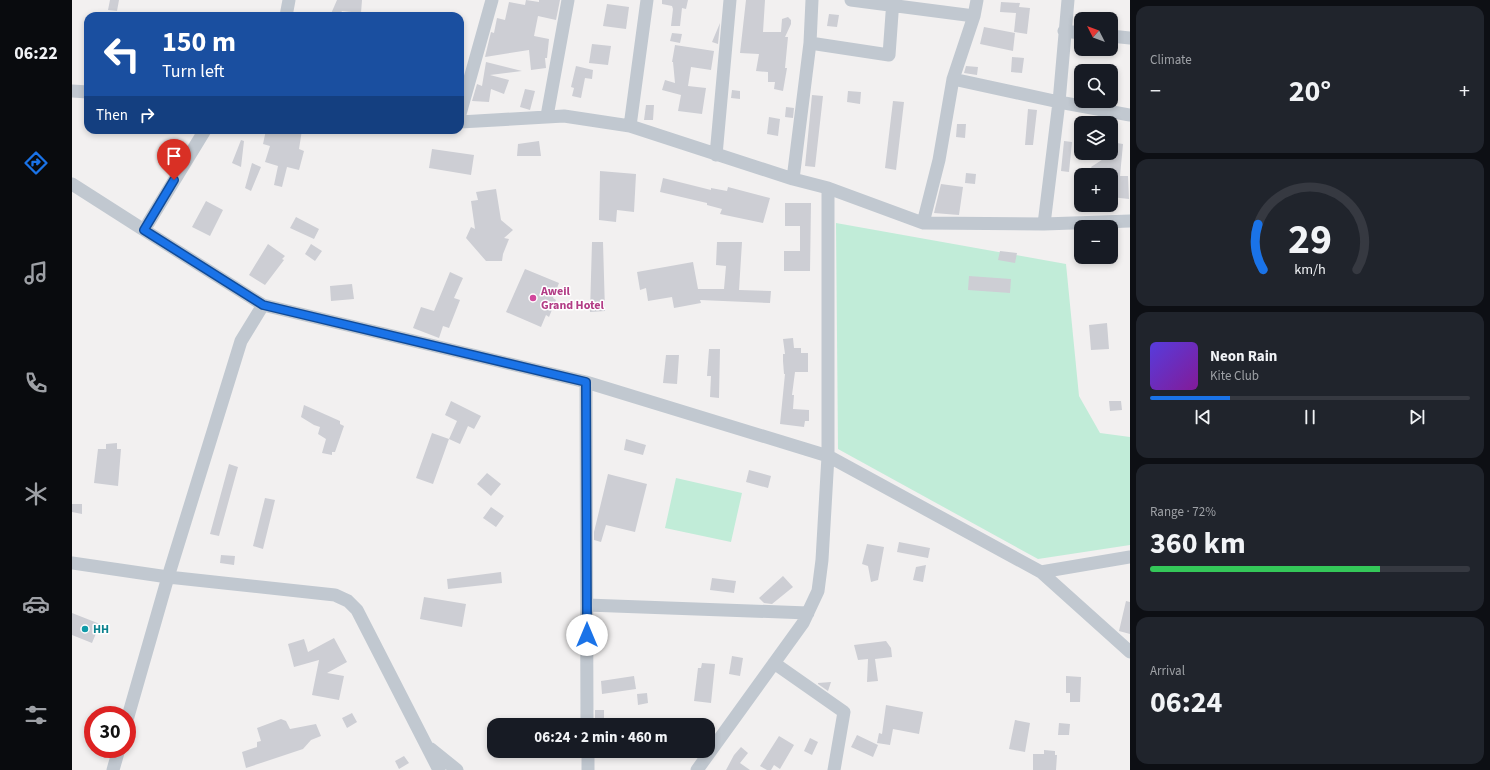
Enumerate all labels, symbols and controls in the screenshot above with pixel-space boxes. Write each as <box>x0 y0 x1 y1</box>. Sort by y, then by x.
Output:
north arrow <box>1074 12 1118 56</box>
map controls <box>1074 12 1118 264</box>
text: 150 m <box>162 22 236 62</box>
icon: left <box>96 28 148 80</box>
text: 06:22 <box>14 41 58 66</box>
text: Climate <box>1150 51 1192 69</box>
text: Turn left <box>162 59 224 84</box>
button: search <box>1074 64 1118 108</box>
text: 20° <box>1289 70 1331 113</box>
text: − <box>1150 75 1161 107</box>
text: + <box>1459 75 1470 107</box>
icon: right <box>136 104 158 126</box>
text: Then <box>96 105 128 126</box>
button: layers <box>1074 116 1118 160</box>
pin <box>157 139 191 180</box>
icon: arrive <box>163 145 185 167</box>
icon: directions <box>22 149 50 177</box>
button: + <box>1074 168 1118 212</box>
text: 29 <box>1288 210 1332 270</box>
button: − <box>1074 220 1118 264</box>
icon: music <box>22 259 50 287</box>
text: km/h <box>1294 259 1326 280</box>
place label: Aweil Grand Hotel <box>540 283 605 314</box>
marker: Aweil Grand Hotel <box>528 293 538 303</box>
text: Neon Rain <box>1210 346 1277 367</box>
text: Kite Club <box>1210 367 1259 385</box>
icon: phone <box>22 369 50 397</box>
icon: previous <box>1192 406 1214 428</box>
icon: pause <box>1299 406 1321 428</box>
icon: next <box>1406 406 1428 428</box>
icon: climate <box>22 480 50 508</box>
text: Range · 72% <box>1150 503 1216 521</box>
text: 360 km <box>1150 522 1246 565</box>
icon: car <box>22 590 50 618</box>
position arrow <box>566 614 608 656</box>
place label: HH <box>93 621 109 638</box>
marker: HH <box>80 624 90 634</box>
text: Arrival <box>1150 662 1185 680</box>
text: 06:24 <box>1150 681 1222 724</box>
icon: filters <box>22 701 50 729</box>
speed limit sign: 30 <box>84 706 136 758</box>
text: 06:24 · 2 min · 460 m <box>534 727 668 748</box>

